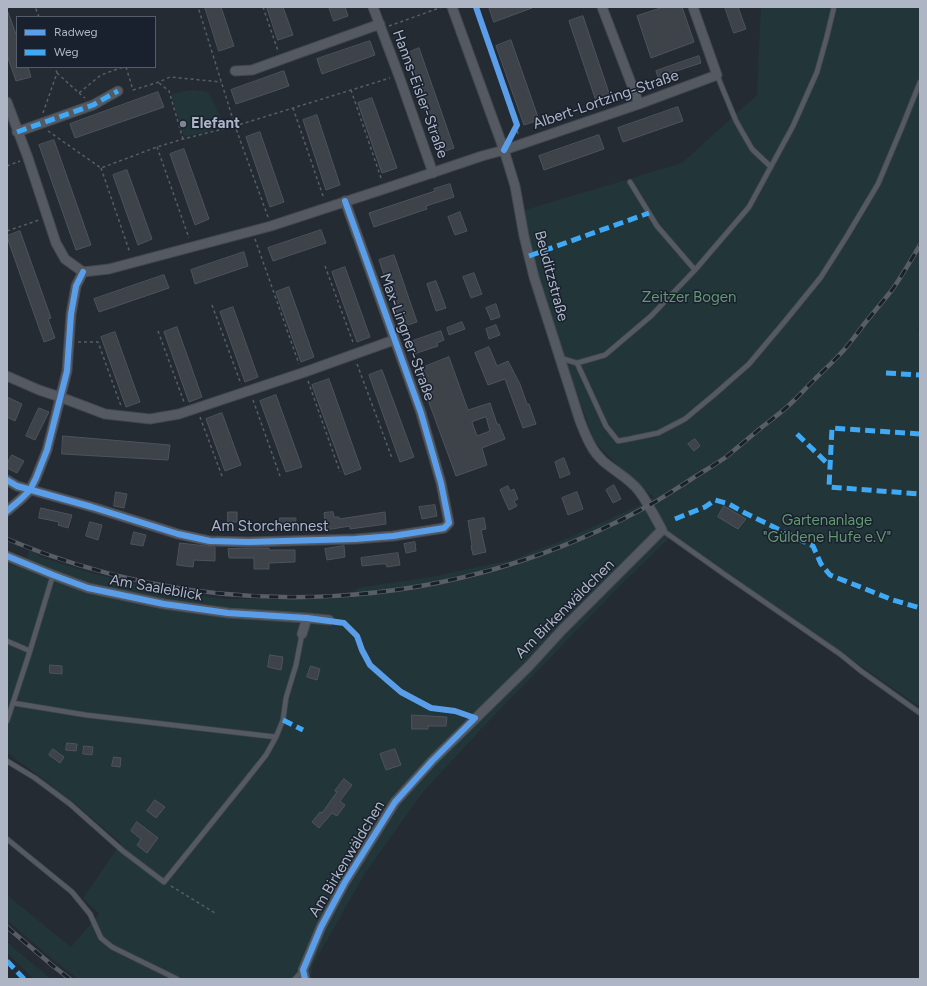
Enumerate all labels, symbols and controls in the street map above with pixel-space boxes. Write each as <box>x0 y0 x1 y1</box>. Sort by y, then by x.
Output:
legend <box>16 16 156 68</box>
text: Radweg <box>54 25 98 39</box>
street label: Hanns-Eisler-Straße <box>388 27 452 161</box>
text: Weg <box>54 45 79 59</box>
street label: Albert-Lortzing-Straße <box>531 67 681 133</box>
place label: Elefant <box>191 115 240 133</box>
marker: Elefant <box>178 119 188 129</box>
street label: Beuditzstraße <box>530 229 572 323</box>
street label: Max-Lingner-Straße <box>376 271 438 403</box>
park label: Zeitzer Bogen <box>642 289 736 307</box>
park label: Gartenanlage "Güldene Hufe e.V" <box>763 512 891 547</box>
street label: Am Storchennest <box>211 518 329 536</box>
street label: Am Birkenwäldchen <box>512 556 618 662</box>
street label: Am Saaleblick <box>108 571 204 605</box>
street label: Am Birkenwäldchen <box>305 798 389 920</box>

